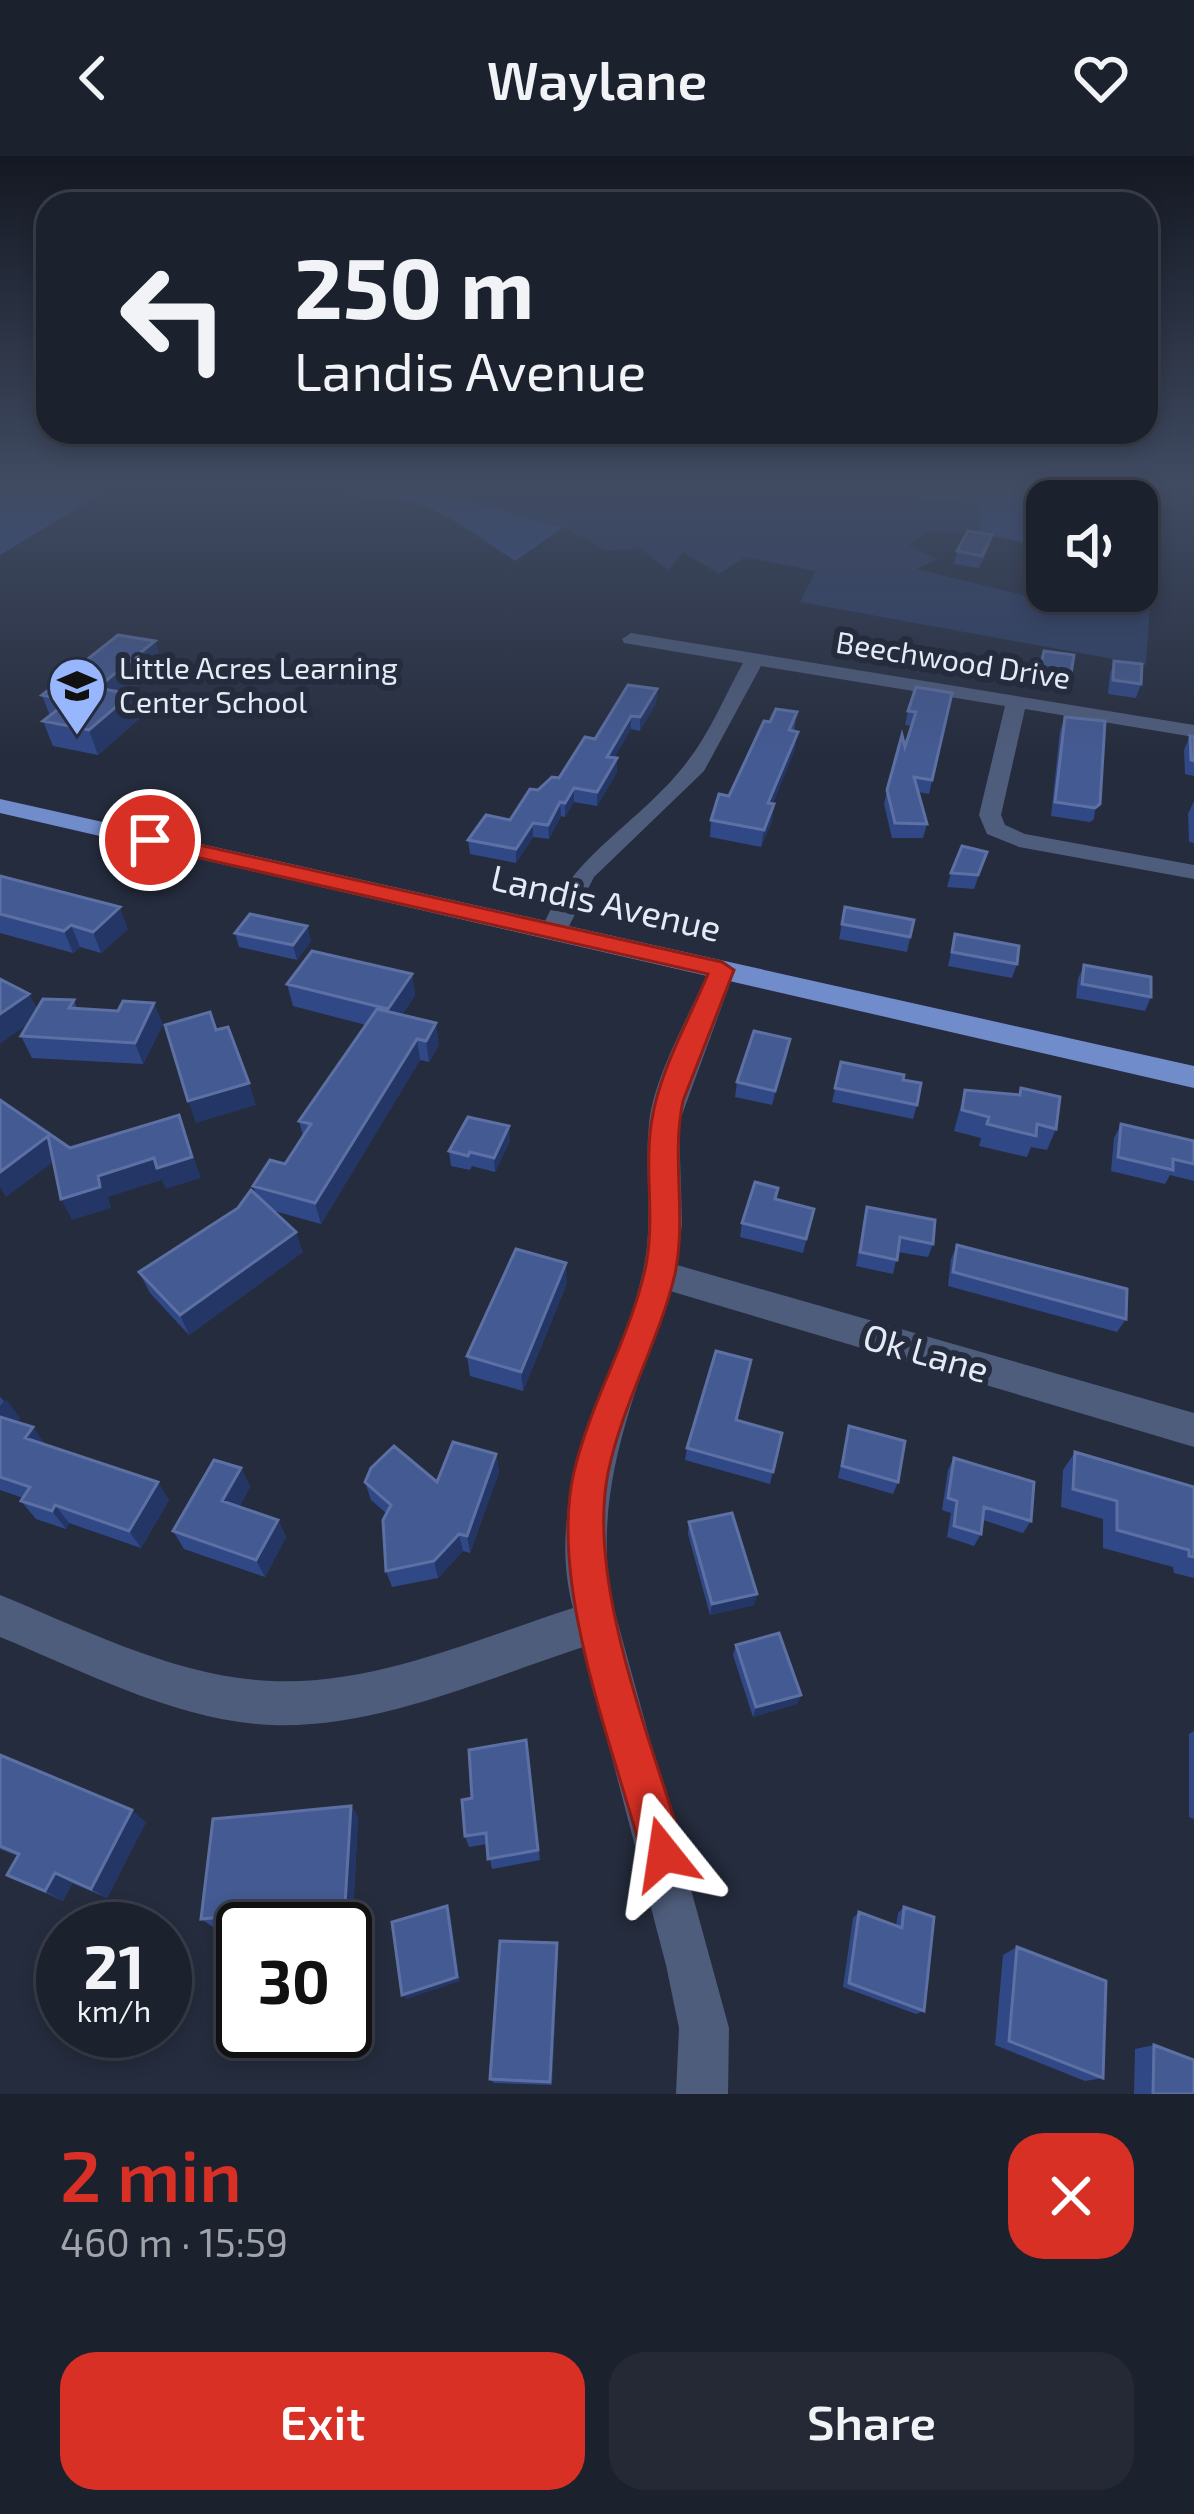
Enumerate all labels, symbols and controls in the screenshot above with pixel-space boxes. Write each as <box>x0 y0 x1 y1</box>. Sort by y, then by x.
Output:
icon: back <box>60 45 126 111</box>
icon: heart <box>1068 45 1134 111</box>
text: Waylane <box>487 46 707 111</box>
text: 250 m <box>294 235 534 336</box>
icon: left <box>96 240 252 396</box>
text: Landis Avenue <box>294 337 646 402</box>
map controls <box>1026 480 1158 612</box>
button: sound <box>1026 480 1158 612</box>
street label: Beechwood Drive <box>834 623 1073 695</box>
place label: Little Acres Learning Center School <box>119 649 398 719</box>
school or university icon: Little Acres Learning Center School <box>46 655 108 737</box>
pin <box>99 789 201 891</box>
icon: arrive <box>117 807 183 873</box>
street label: Landis Avenue <box>487 854 726 949</box>
street label: Ok Lane <box>859 1313 994 1390</box>
position arrow <box>601 1791 727 1917</box>
speed limit sign: 30 <box>216 1902 372 2058</box>
text: 21 <box>84 1929 144 2001</box>
text: km/h <box>77 1992 151 2028</box>
text: 2 min <box>60 2130 242 2216</box>
button: close <box>1008 2133 1134 2259</box>
text: 460 m · 15:59 <box>60 2218 288 2265</box>
button: Exit <box>60 2352 585 2490</box>
button: Share <box>609 2352 1134 2490</box>

